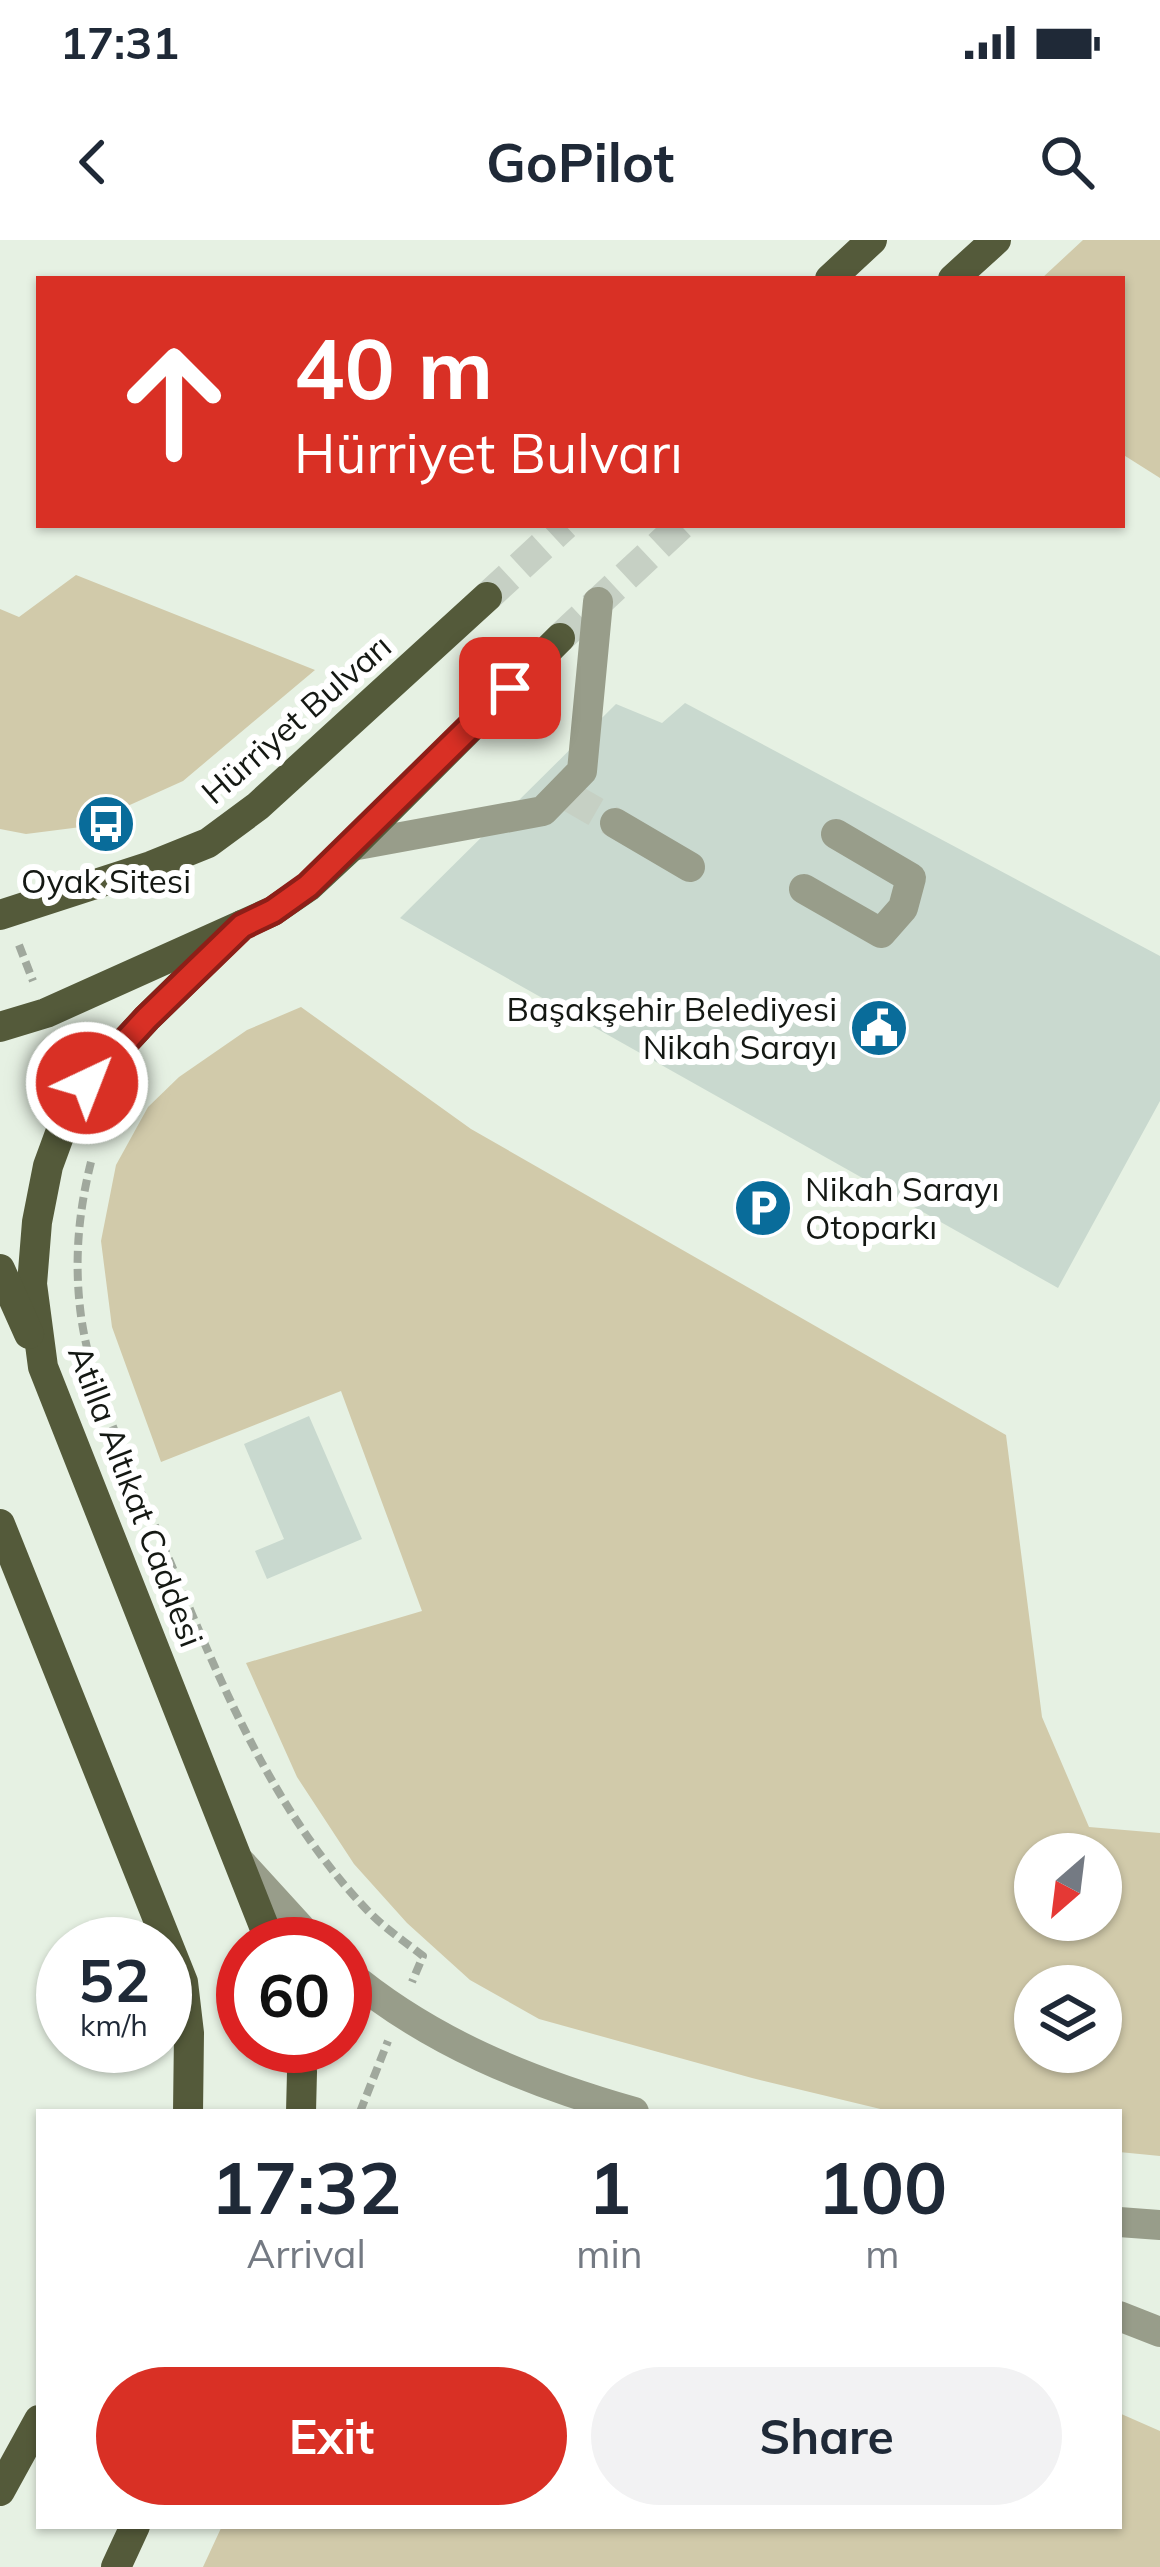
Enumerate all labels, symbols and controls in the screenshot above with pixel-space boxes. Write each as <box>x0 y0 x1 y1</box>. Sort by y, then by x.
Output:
text: 17:31 <box>60 14 179 70</box>
text: GoPilot <box>486 128 674 196</box>
icon: back <box>60 129 126 195</box>
icon: search <box>1034 129 1100 195</box>
text: 40 m <box>294 315 493 420</box>
icon: ahead <box>96 324 252 480</box>
text: Hürriyet Bulvarı <box>294 419 683 487</box>
street label: Hürriyet Bulvarı <box>193 625 399 812</box>
pin <box>459 637 561 739</box>
icon: arrive <box>477 655 543 721</box>
bus stop icon: Oyak Sitesi <box>75 793 137 855</box>
place label: Oyak Sitesi <box>21 860 191 901</box>
place label: Başakşehir Belediyesi Nikah Sarayı <box>506 988 837 1067</box>
public building icon: Başakşehir Belediyesi Nikah Sarayı <box>848 997 910 1059</box>
position arrow <box>24 1020 150 1146</box>
place label: Nikah Sarayı Otoparkı <box>805 1168 999 1247</box>
parking icon: Nikah Sarayı Otoparkı <box>732 1177 794 1239</box>
street label: Atilla Altıkat Caddesi <box>60 1339 213 1652</box>
north arrow <box>1014 1833 1122 1941</box>
map controls <box>1014 1833 1122 2073</box>
speed limit sign: 60 <box>216 1917 372 2073</box>
text: 52 <box>78 1942 150 2017</box>
button: layers <box>1014 1965 1122 2073</box>
text: km/h <box>80 2006 148 2044</box>
text: 17:32 <box>211 2142 401 2232</box>
text: 1 <box>588 2142 631 2232</box>
text: 100 <box>818 2142 947 2232</box>
text: Arrival <box>247 2229 366 2278</box>
text: min <box>576 2229 643 2278</box>
text: m <box>865 2229 899 2278</box>
button: Exit <box>96 2367 567 2505</box>
button: Share <box>591 2367 1062 2505</box>

